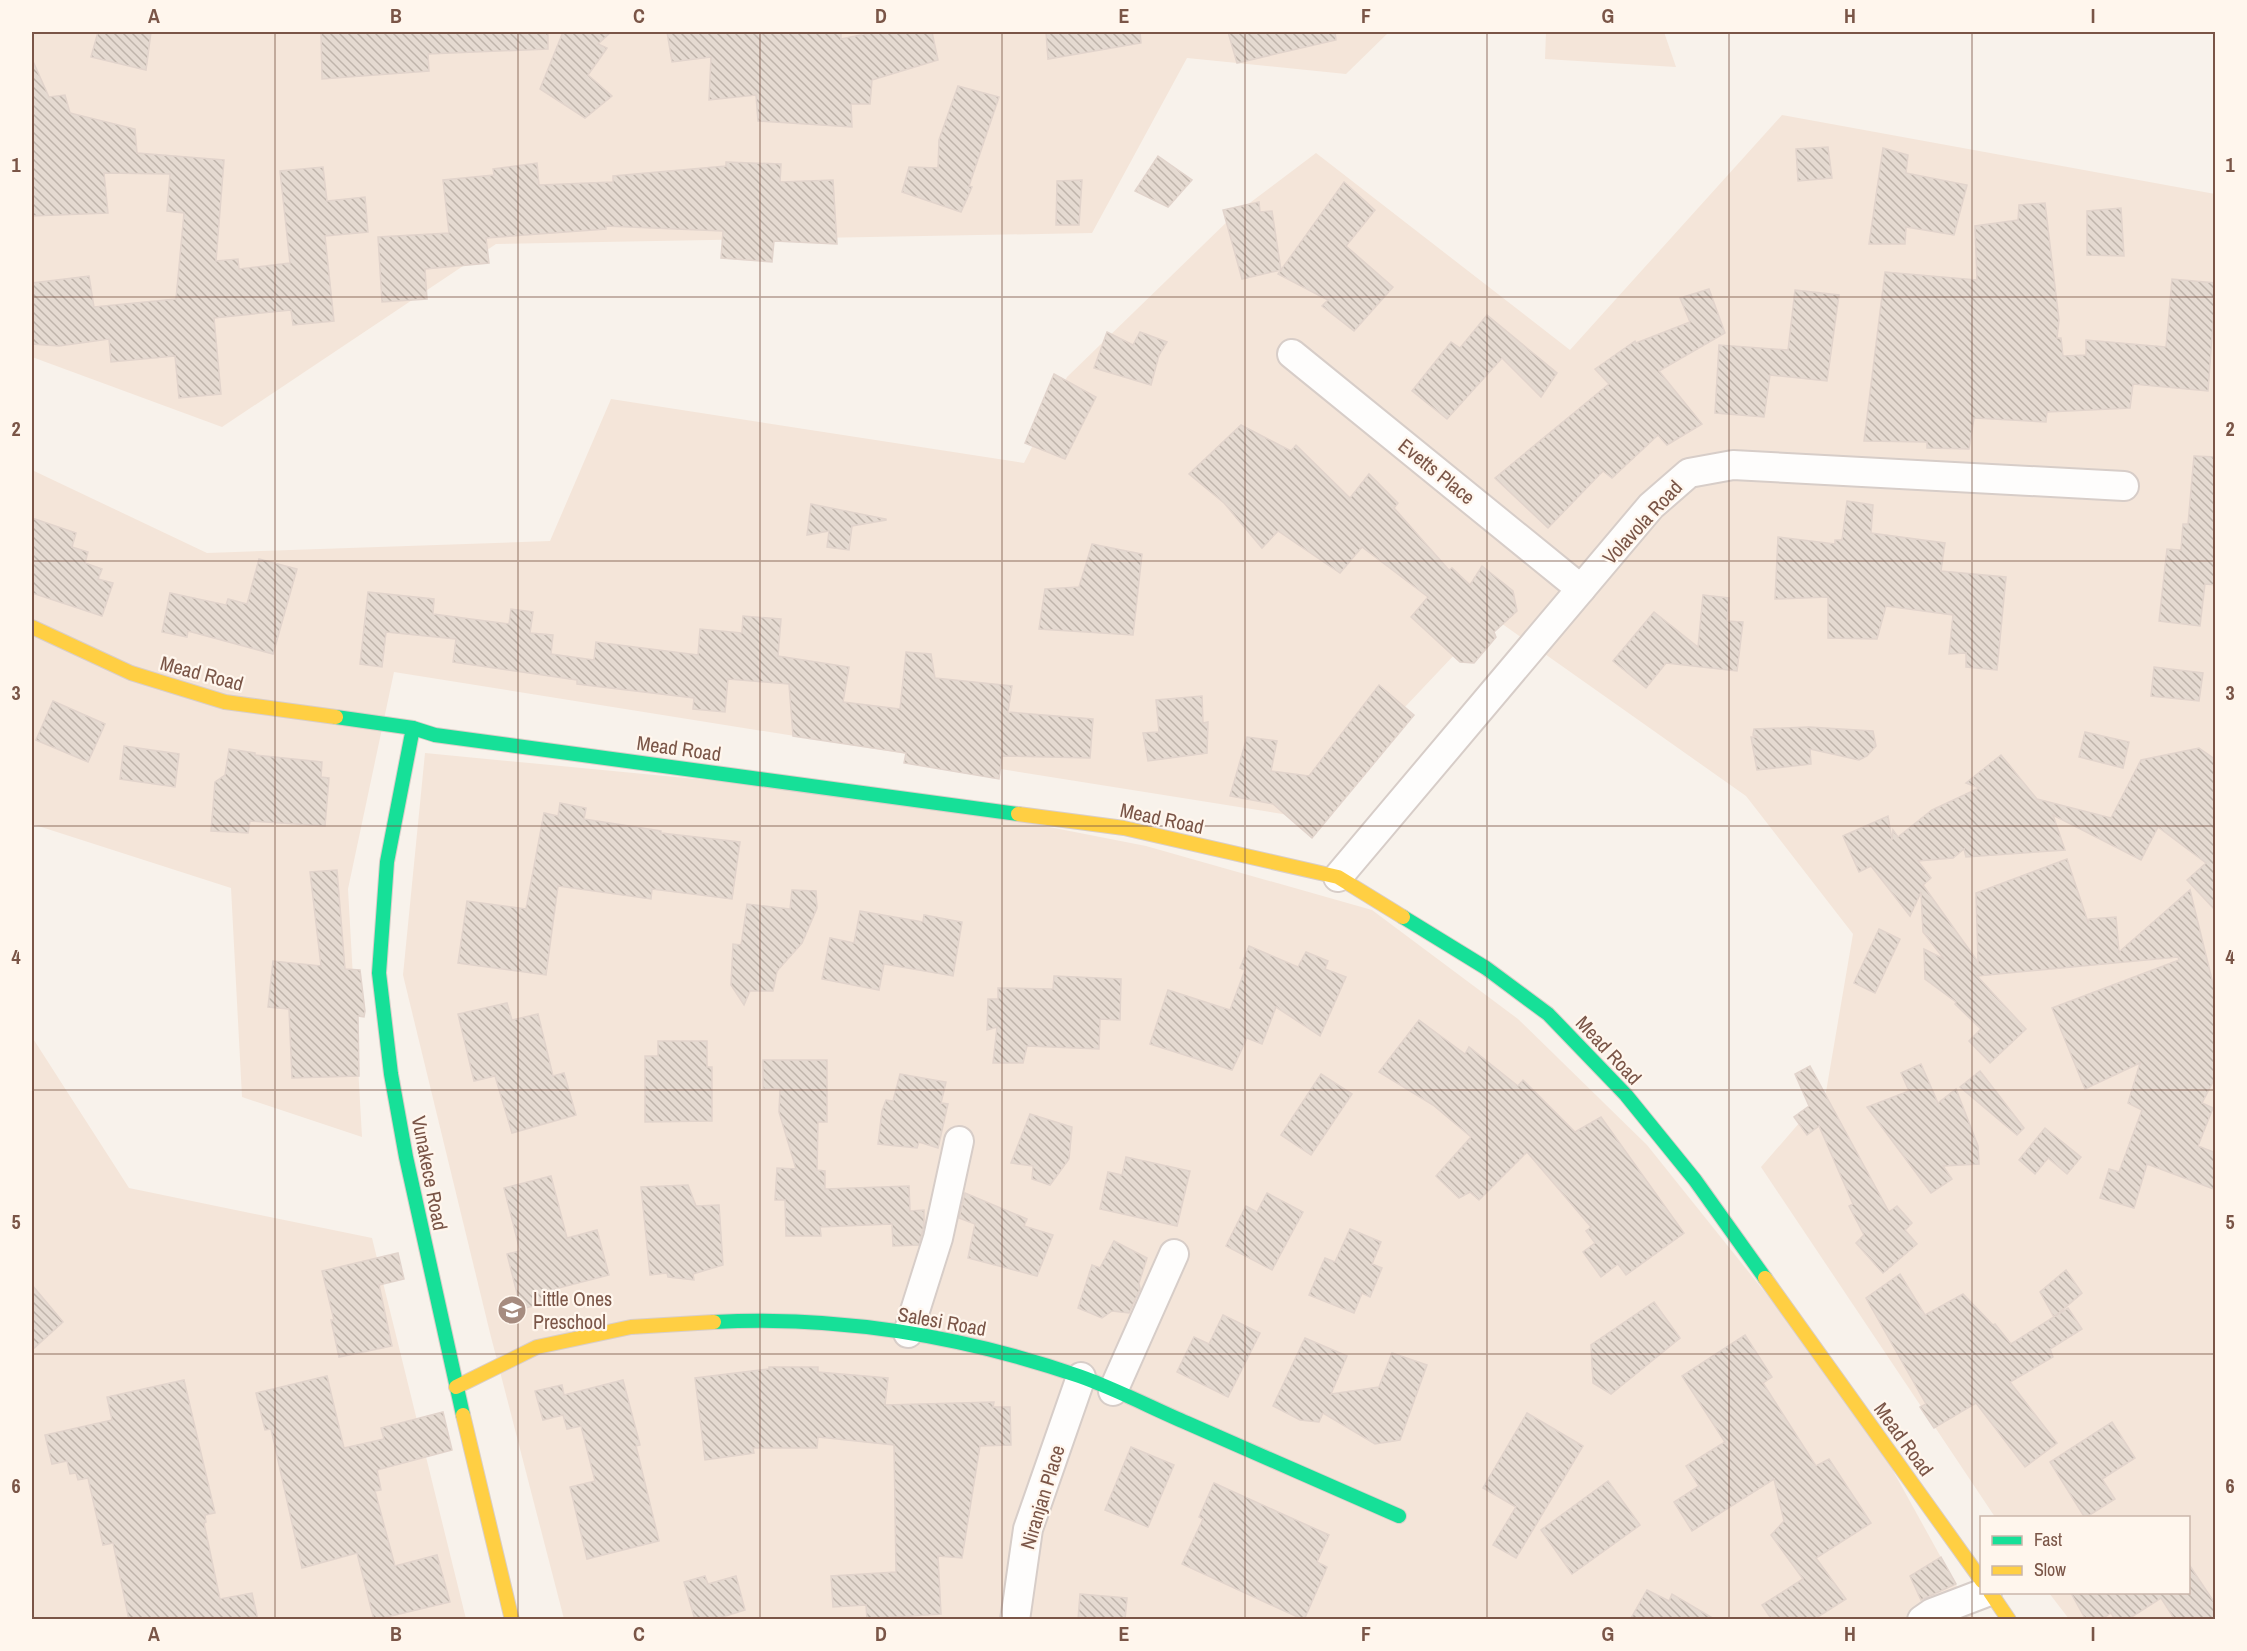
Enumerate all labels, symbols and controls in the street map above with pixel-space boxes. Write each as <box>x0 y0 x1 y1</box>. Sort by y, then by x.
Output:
text: A <box>148 2 160 29</box>
text: B <box>390 2 402 29</box>
text: C <box>633 2 645 29</box>
text: D <box>875 2 887 29</box>
text: E <box>1119 2 1130 29</box>
text: F <box>1361 2 1371 29</box>
text: G <box>1602 2 1614 29</box>
text: H <box>1844 2 1856 29</box>
text: I <box>2091 2 2095 29</box>
text: 1 <box>11 151 21 178</box>
text: 1 <box>2225 151 2235 178</box>
text: 2 <box>11 415 21 442</box>
text: 2 <box>2225 415 2235 442</box>
street label: Evetts Place <box>1393 432 1481 510</box>
street label: Volavola Road <box>1596 474 1688 570</box>
street label: Mead Road <box>158 649 246 697</box>
text: 3 <box>11 679 21 706</box>
text: 3 <box>2225 679 2235 706</box>
street label: Mead Road <box>635 729 723 767</box>
street label: Mead Road <box>1118 796 1206 840</box>
text: 4 <box>11 943 21 970</box>
text: 4 <box>2225 943 2235 970</box>
street label: Mead Road <box>1570 1010 1648 1090</box>
street label: Vunakece Road <box>406 1113 454 1233</box>
text: 5 <box>11 1208 21 1235</box>
text: 5 <box>2225 1208 2235 1235</box>
place label: Little Ones Preschool <box>533 1285 612 1335</box>
school or university icon: Little Ones Preschool <box>496 1294 528 1326</box>
street label: Salesi Road <box>896 1300 988 1342</box>
street label: Mead Road <box>1868 1397 1940 1481</box>
street label: Niranjan Place <box>1013 1442 1071 1552</box>
text: 6 <box>11 1472 21 1499</box>
text: 6 <box>2225 1472 2235 1499</box>
legend <box>1980 1516 2190 1594</box>
text: Fast <box>2034 1527 2062 1552</box>
text: Slow <box>2034 1557 2066 1582</box>
text: A <box>148 1620 160 1647</box>
text: B <box>390 1620 402 1647</box>
text: C <box>633 1620 645 1647</box>
text: D <box>875 1620 887 1647</box>
text: E <box>1119 1620 1130 1647</box>
text: F <box>1361 1620 1371 1647</box>
text: G <box>1602 1620 1614 1647</box>
text: H <box>1844 1620 1856 1647</box>
text: I <box>2091 1620 2095 1647</box>

